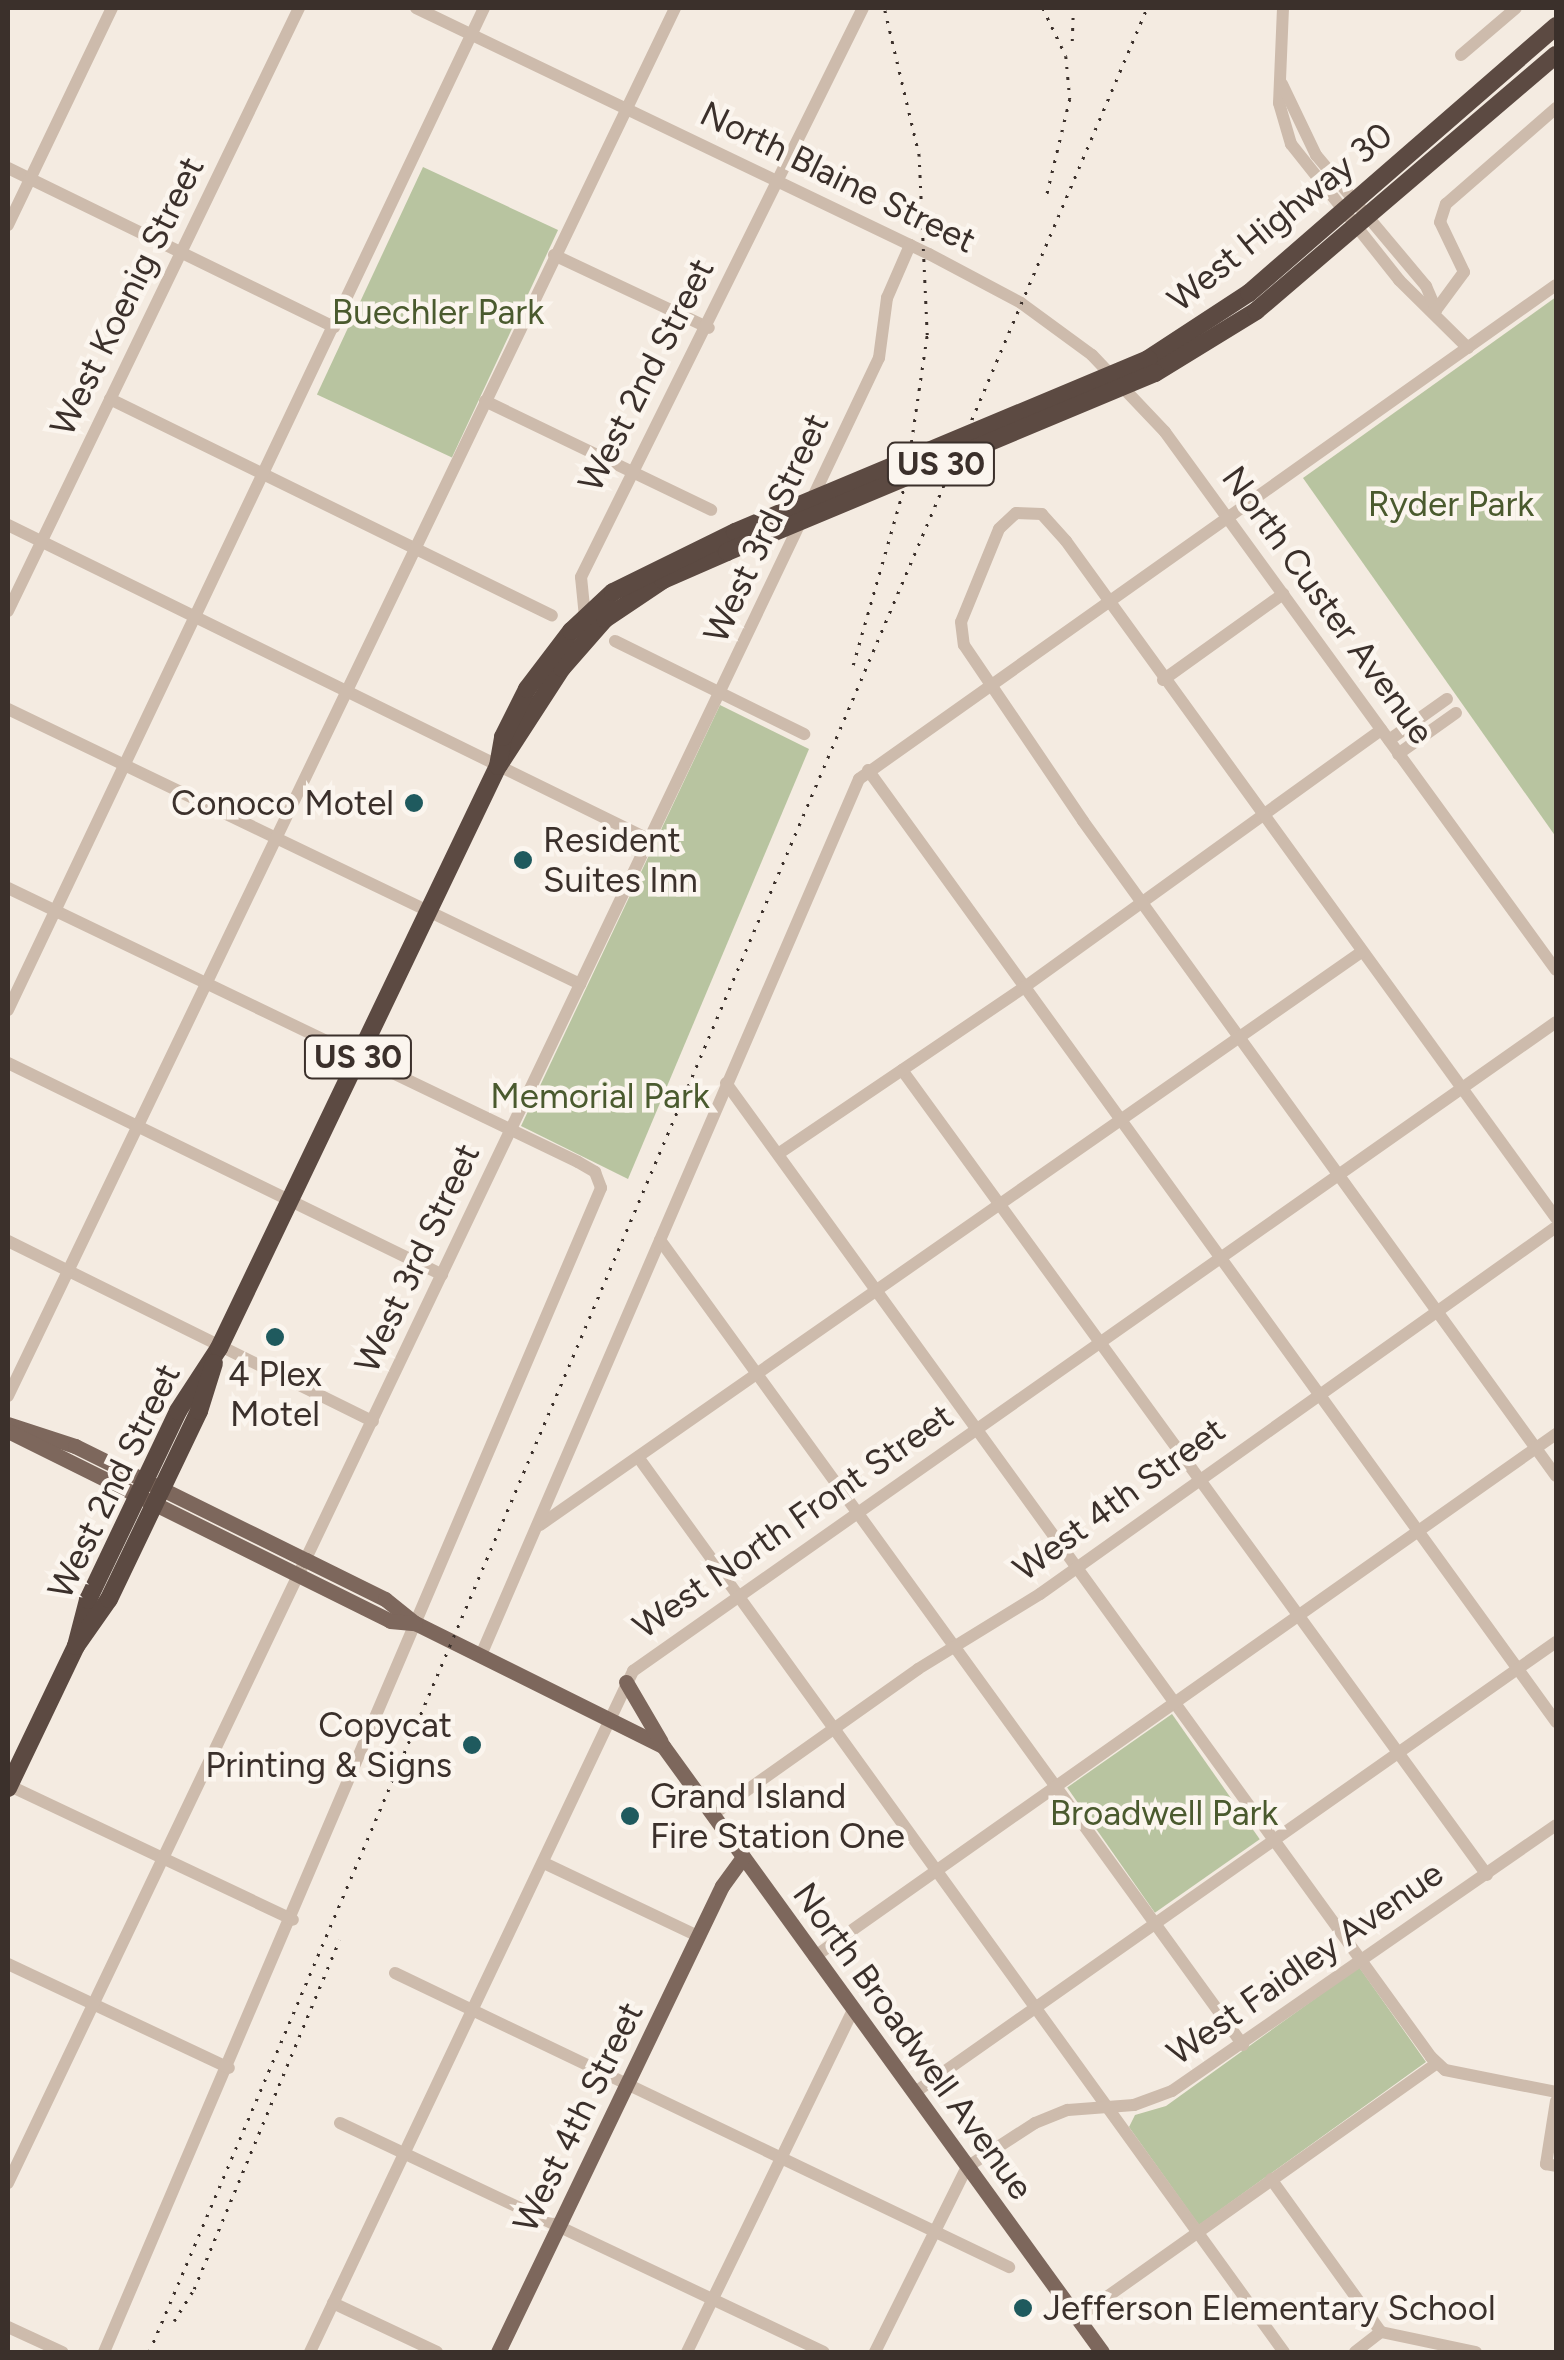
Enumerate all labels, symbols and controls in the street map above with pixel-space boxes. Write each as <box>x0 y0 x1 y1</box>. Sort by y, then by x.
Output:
street label: North Blaine Street <box>694 92 982 262</box>
street label: West Highway 30 <box>1159 114 1401 320</box>
street label: West Koenig Street <box>41 150 213 442</box>
street label: West 2nd Street <box>569 252 723 498</box>
park label: Buechler Park <box>332 291 544 333</box>
street label: West 3rd Street <box>695 407 837 649</box>
road number: US 30 <box>886 437 996 491</box>
street label: North Custer Avenue <box>1213 458 1443 752</box>
park label: Ryder Park <box>1368 483 1534 525</box>
place label: Conoco Motel <box>171 782 394 824</box>
marker: Conoco Motel <box>403 792 425 814</box>
place label: Resident Suites Inn <box>543 819 698 901</box>
marker: Resident Suites Inn <box>512 849 534 871</box>
road number: US 30 <box>303 1030 413 1084</box>
park label: Memorial Park <box>490 1075 710 1117</box>
street label: West 3rd Street <box>346 1137 488 1379</box>
marker: 4 Plex Motel <box>264 1326 286 1348</box>
place label: 4 Plex Motel <box>228 1353 322 1435</box>
street label: West 2nd Street <box>39 1357 189 1605</box>
street label: West North Front Street <box>625 1395 961 1647</box>
street label: West 4th Street <box>1005 1408 1233 1590</box>
place label: Copycat Printing & Signs <box>205 1704 452 1786</box>
marker: Copycat Printing & Signs <box>461 1734 483 1756</box>
place label: Grand Island Fire Station One <box>650 1775 905 1857</box>
park label: Broadwell Park <box>1050 1792 1278 1834</box>
marker: Grand Island Fire Station One <box>619 1805 641 1827</box>
street label: West Faidley Avenue <box>1159 1852 1451 2074</box>
street label: North Broadwell Avenue <box>784 1875 1042 2207</box>
street label: West 4th Street <box>504 1995 652 2239</box>
place label: Jefferson Elementary School <box>1043 2287 1496 2329</box>
marker: Jefferson Elementary School <box>1012 2297 1034 2319</box>

